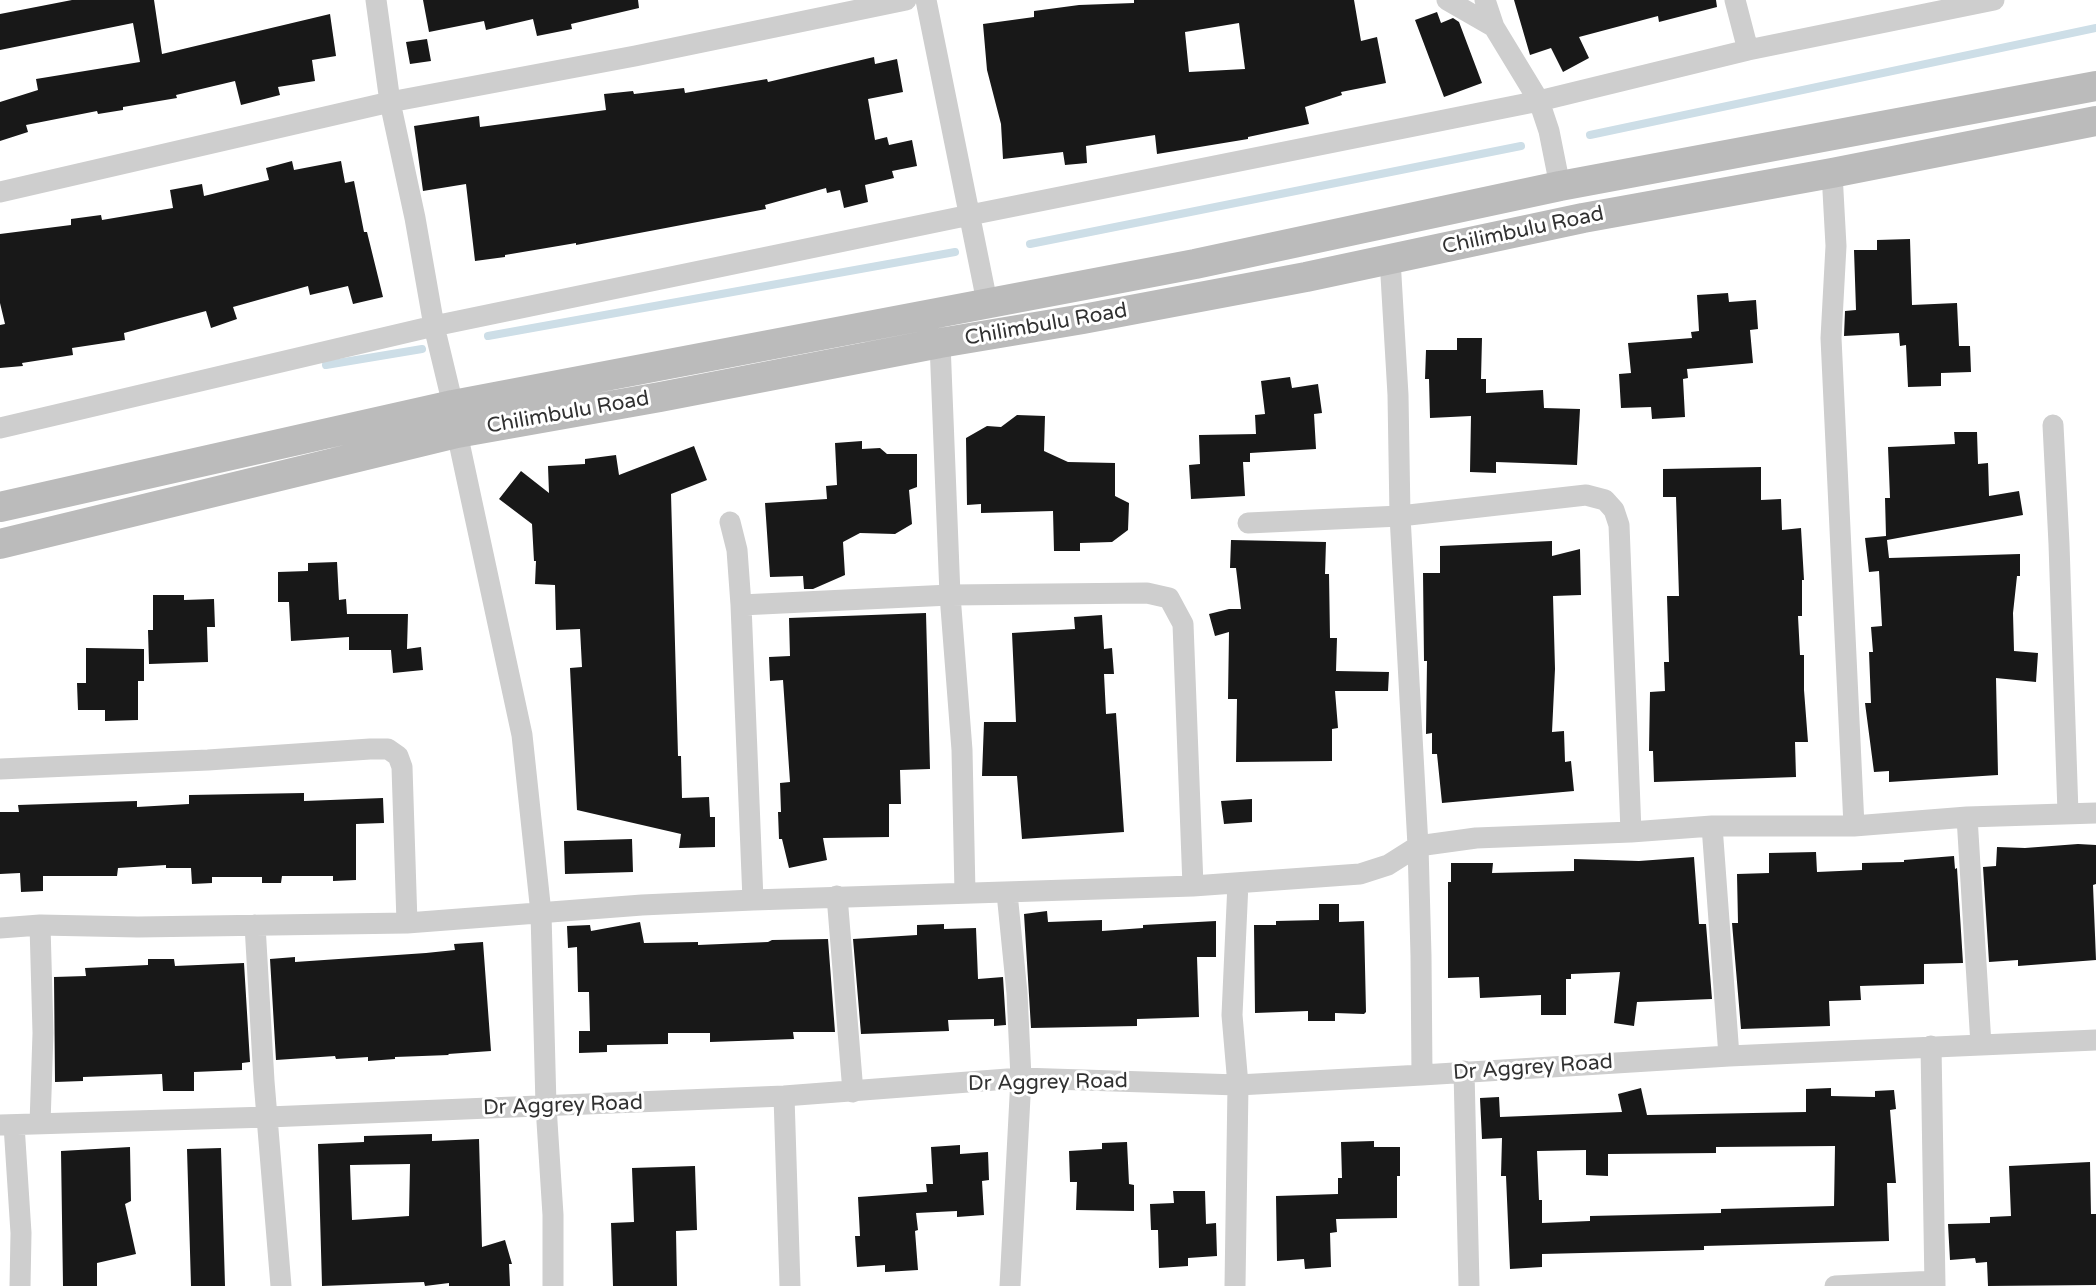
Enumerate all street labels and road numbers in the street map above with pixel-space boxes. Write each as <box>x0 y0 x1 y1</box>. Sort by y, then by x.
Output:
street label: Chilimbulu Road <box>1440 202 1606 260</box>
street label: Chilimbulu Road <box>963 298 1129 352</box>
street label: Chilimbulu Road <box>485 386 651 440</box>
street label: Dr Aggrey Road <box>1452 1050 1614 1086</box>
street label: Dr Aggrey Road <box>968 1069 1128 1097</box>
street label: Dr Aggrey Road <box>483 1091 643 1121</box>

